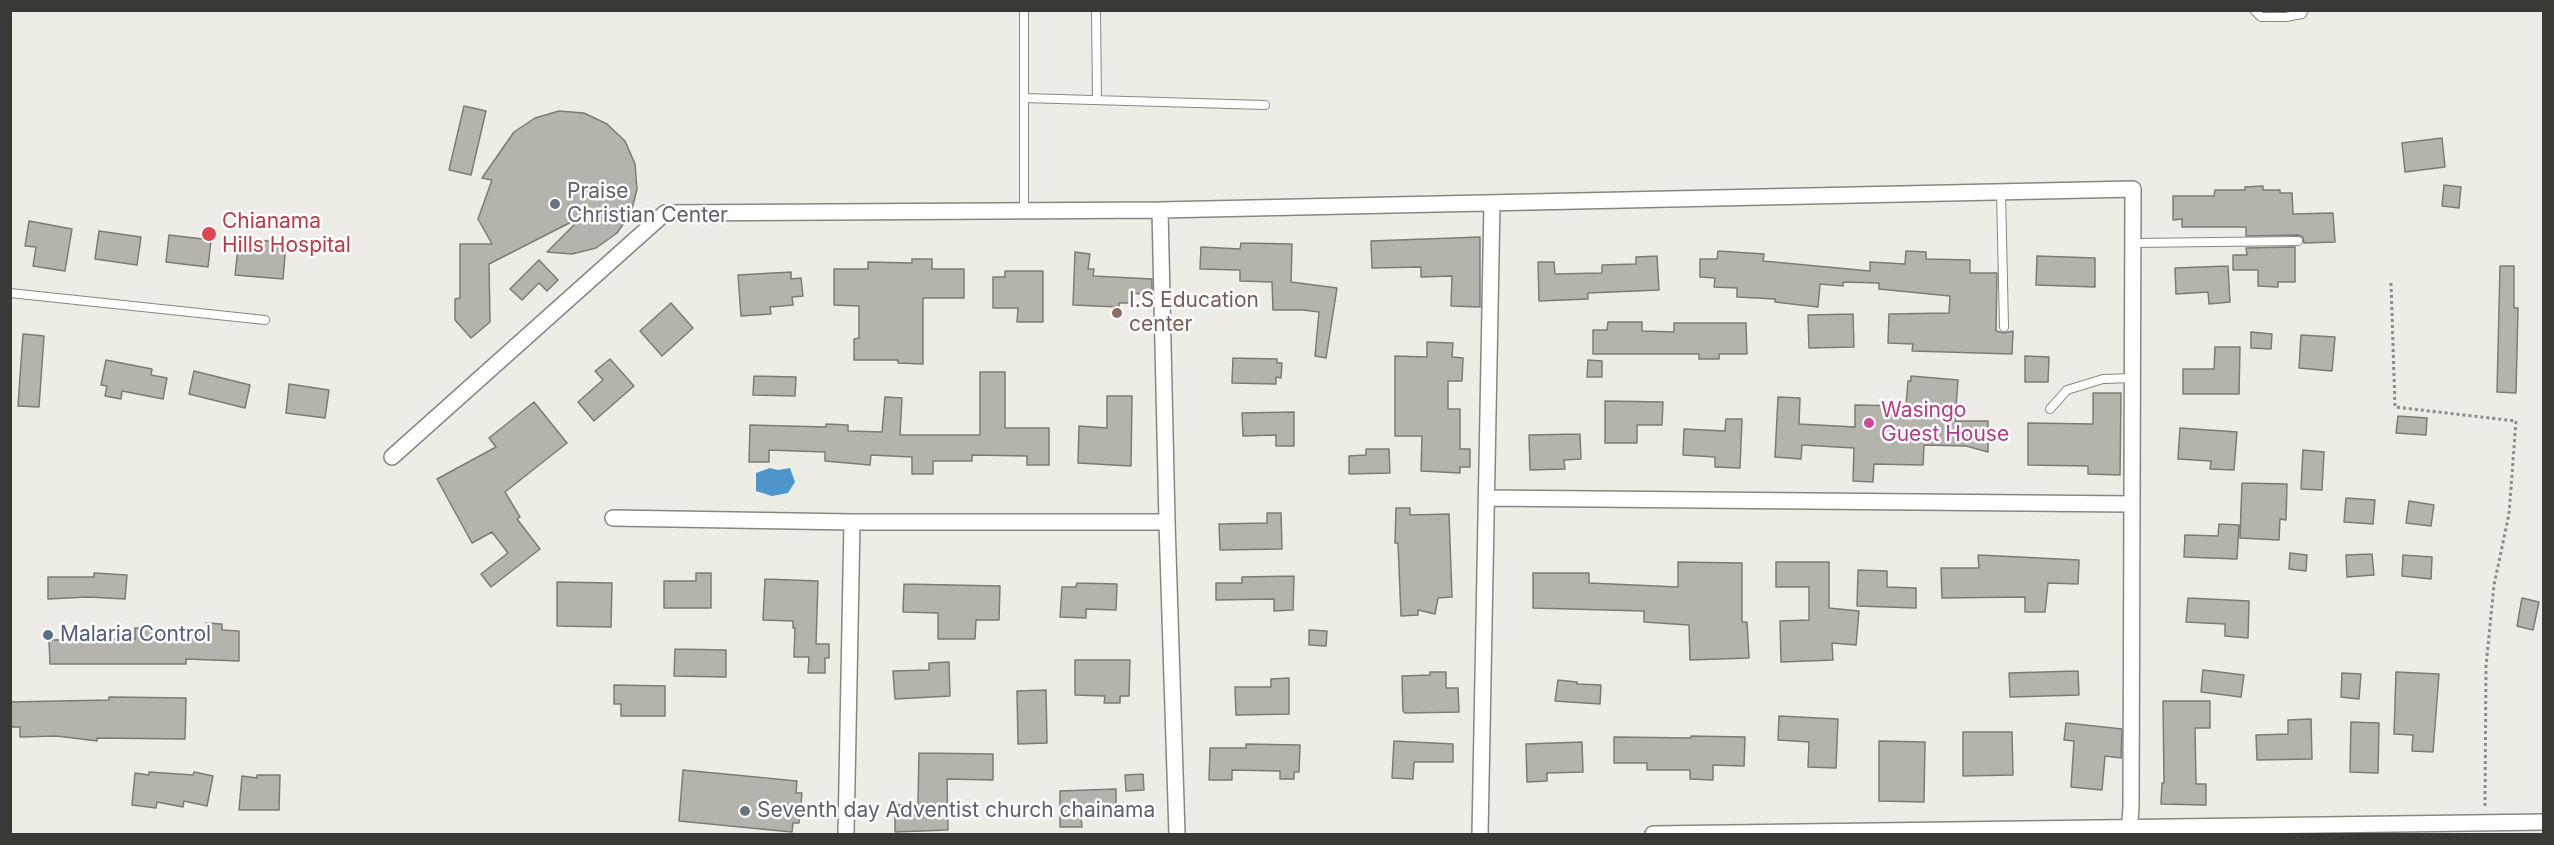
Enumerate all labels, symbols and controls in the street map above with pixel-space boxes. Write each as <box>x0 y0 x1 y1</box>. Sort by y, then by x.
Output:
place label: Praise Christian Center <box>567 179 728 229</box>
marker: Praise Christian Center <box>548 197 562 211</box>
place label: Chianama Hills Hospital <box>222 209 351 259</box>
marker: Chianama Hills Hospital <box>200 225 218 243</box>
place label: I.S Education center <box>1129 288 1259 338</box>
marker: I.S Education center <box>1110 306 1124 320</box>
place label: Wasingo Guest House <box>1881 398 2009 448</box>
marker: Wasingo Guest House <box>1862 416 1876 430</box>
place label: Malaria Control <box>60 622 211 648</box>
marker: Malaria Control <box>41 628 55 642</box>
place label: Seventh day Adventist church chainama <box>757 798 1155 824</box>
marker: Seventh day Adventist church chainama <box>738 804 752 818</box>

